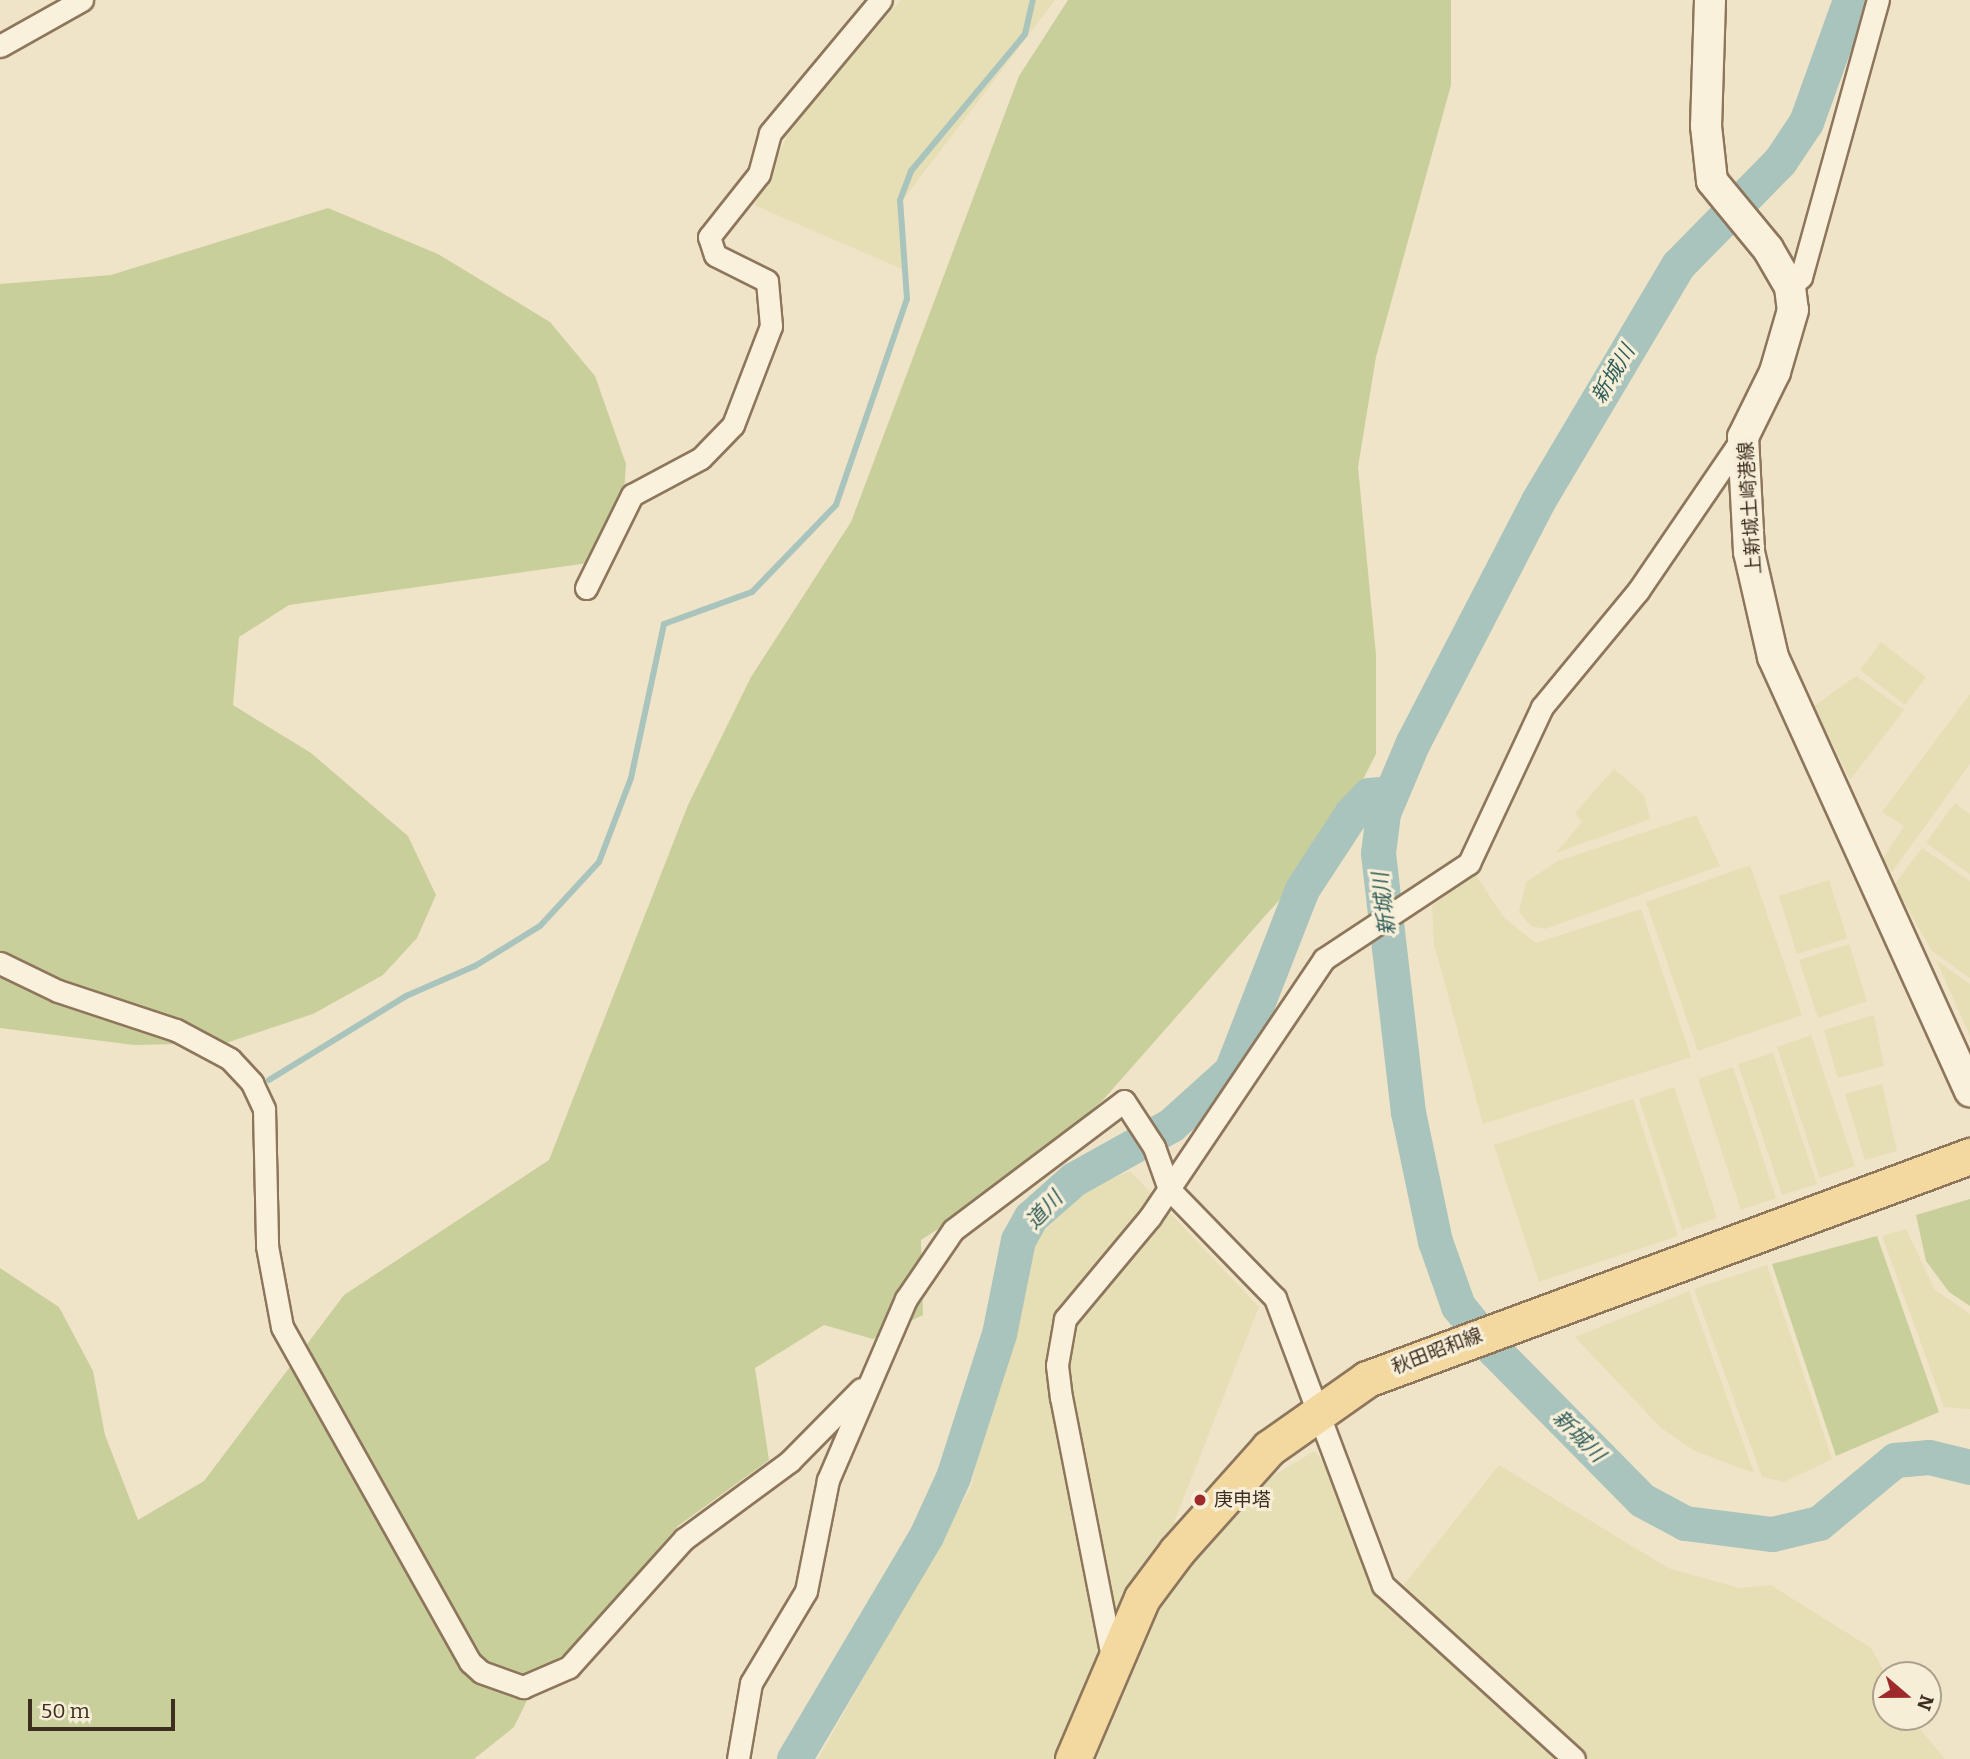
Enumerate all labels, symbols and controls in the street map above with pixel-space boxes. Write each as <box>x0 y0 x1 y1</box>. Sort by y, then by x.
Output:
water label: 新城川 <box>1586 341 1640 407</box>
street label: 上新城土崎港線 <box>1734 441 1766 575</box>
water label: 新城川 <box>1368 871 1400 937</box>
water label: 道川 <box>1020 1186 1068 1234</box>
street label: 秋田昭和線 <box>1389 1323 1485 1379</box>
water label: 新城川 <box>1548 1405 1610 1467</box>
place label: 庚申塔 <box>1214 1489 1271 1511</box>
marker: 庚申塔 <box>1192 1492 1208 1508</box>
north arrow <box>1872 1661 1942 1731</box>
scale bar <box>32 1686 178 1730</box>
text: N <box>1912 1692 1939 1713</box>
text: 50 m <box>41 1698 90 1724</box>

